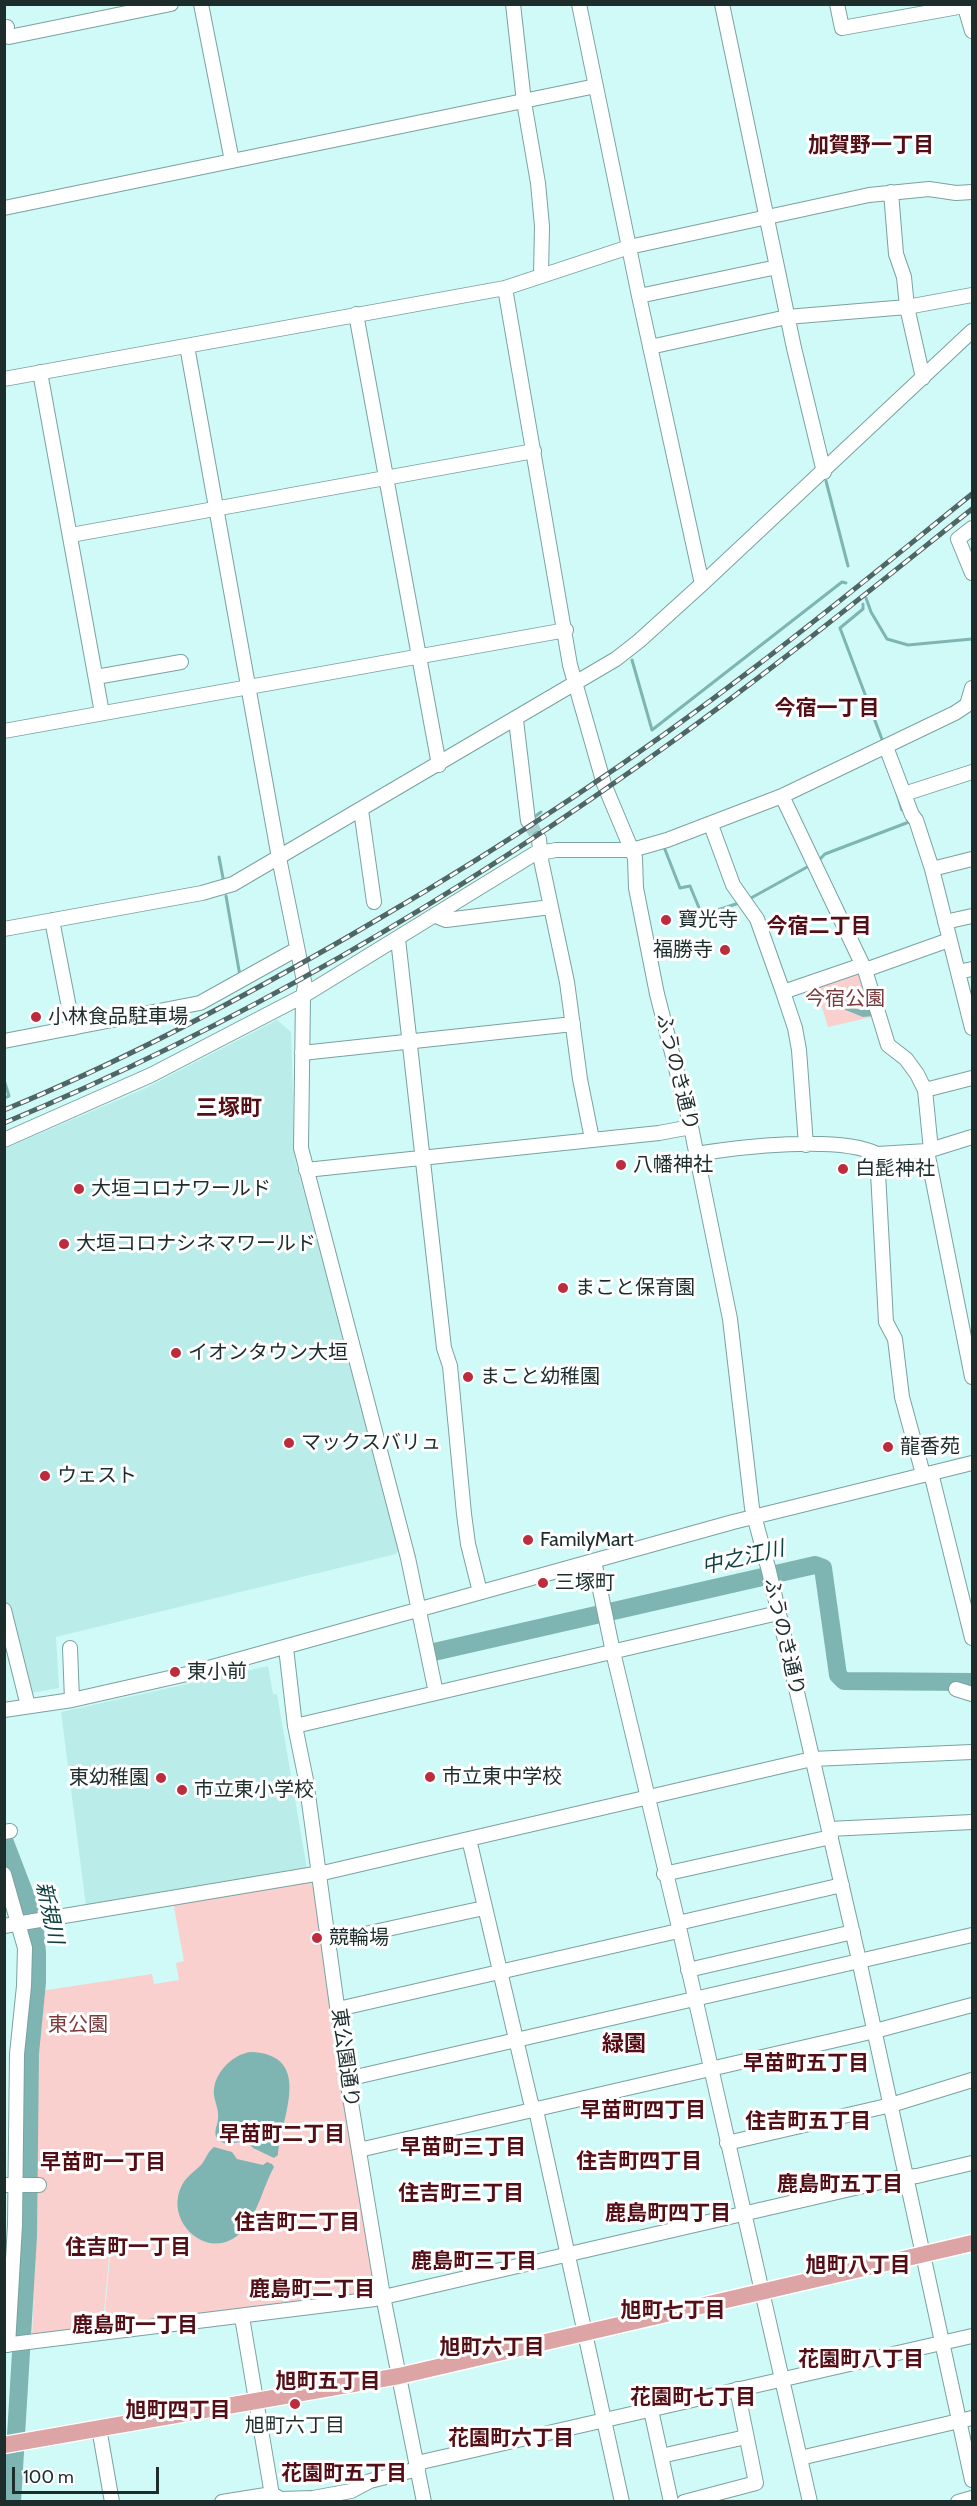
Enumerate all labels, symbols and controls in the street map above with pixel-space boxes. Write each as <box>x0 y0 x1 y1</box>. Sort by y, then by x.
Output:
district label: 加賀野一丁目 <box>808 133 934 159</box>
district label: 今宿一丁目 <box>775 696 879 722</box>
place label: 寶光寺 <box>678 908 738 932</box>
marker: 寶光寺 <box>659 913 673 927</box>
district label: 今宿二丁目 <box>767 914 871 940</box>
place label: 福勝寺 <box>653 938 713 962</box>
marker: 福勝寺 <box>718 943 732 957</box>
park label: 今宿公園 <box>805 987 885 1011</box>
place label: 小林食品駐車場 <box>48 1005 188 1029</box>
marker: 小林食品駐車場 <box>29 1010 43 1024</box>
street label: ふうのき通り <box>651 1011 703 1133</box>
district label: 三塚町 <box>196 1096 262 1122</box>
place label: 八幡神社 <box>633 1153 713 1177</box>
place label: 白髭神社 <box>855 1157 935 1181</box>
marker: 八幡神社 <box>614 1158 628 1172</box>
marker: 白髭神社 <box>836 1162 850 1176</box>
place label: 大垣コロナワールド <box>91 1177 271 1201</box>
marker: 大垣コロナワールド <box>72 1182 86 1196</box>
place label: 大垣コロナシネマワールド <box>76 1232 316 1256</box>
marker: 大垣コロナシネマワールド <box>57 1237 71 1251</box>
place label: まこと保育園 <box>575 1276 695 1300</box>
marker: まこと保育園 <box>556 1281 570 1295</box>
place label: イオンタウン大垣 <box>188 1341 348 1365</box>
marker: イオンタウン大垣 <box>169 1346 183 1360</box>
place label: まこと幼稚園 <box>480 1365 600 1389</box>
marker: まこと幼稚園 <box>461 1370 475 1384</box>
place label: マックスバリュ <box>301 1431 441 1455</box>
place label: 龍香苑 <box>900 1435 960 1459</box>
marker: マックスバリュ <box>282 1436 296 1450</box>
marker: 龍香苑 <box>881 1440 895 1454</box>
place label: ウェスト <box>57 1464 137 1488</box>
marker: ウェスト <box>38 1469 52 1483</box>
place label: FamilyMart <box>540 1528 634 1552</box>
marker: FamilyMart <box>521 1533 535 1547</box>
water label: 中之江川 <box>699 1536 787 1580</box>
place label: 三塚町 <box>555 1571 615 1595</box>
marker: 三塚町 <box>536 1576 550 1590</box>
street label: ふうのき通り <box>759 1576 809 1698</box>
place label: 東小前 <box>187 1660 247 1684</box>
marker: 東小前 <box>168 1665 182 1679</box>
place label: 市立東中学校 <box>442 1765 562 1789</box>
place label: 東幼稚園 <box>69 1766 149 1790</box>
marker: 市立東中学校 <box>423 1770 437 1784</box>
marker: 東幼稚園 <box>154 1771 168 1785</box>
place label: 市立東小学校 <box>194 1778 314 1802</box>
marker: 市立東小学校 <box>175 1783 189 1797</box>
water label: 新規川 <box>30 1880 68 1946</box>
place label: 競輪場 <box>329 1926 389 1950</box>
marker: 競輪場 <box>310 1931 324 1945</box>
street label: 東公園通り <box>326 2007 364 2109</box>
park label: 東公園 <box>48 2013 108 2037</box>
district label: 緑園 <box>602 2032 646 2058</box>
district label: 早苗町五丁目 <box>743 2051 869 2077</box>
district label: 早苗町四丁目 <box>580 2098 706 2124</box>
district label: 住吉町五丁目 <box>745 2109 871 2135</box>
district label: 早苗町二丁目 <box>219 2122 345 2148</box>
district label: 早苗町三丁目 <box>400 2135 526 2161</box>
district label: 住吉町四丁目 <box>576 2149 702 2175</box>
district label: 早苗町一丁目 <box>40 2150 166 2176</box>
district label: 鹿島町五丁目 <box>777 2172 903 2198</box>
district label: 住吉町三丁目 <box>398 2181 524 2207</box>
district label: 鹿島町四丁目 <box>605 2201 731 2227</box>
district label: 住吉町二丁目 <box>234 2210 360 2236</box>
district label: 住吉町一丁目 <box>65 2235 191 2261</box>
district label: 鹿島町三丁目 <box>411 2249 537 2275</box>
district label: 旭町八丁目 <box>806 2253 910 2279</box>
district label: 鹿島町二丁目 <box>249 2277 375 2303</box>
district label: 旭町七丁目 <box>621 2298 725 2324</box>
district label: 鹿島町一丁目 <box>72 2313 198 2339</box>
district label: 旭町六丁目 <box>440 2335 544 2361</box>
district label: 花園町八丁目 <box>798 2347 924 2373</box>
district label: 旭町五丁目 <box>276 2369 380 2395</box>
district label: 花園町七丁目 <box>630 2385 756 2411</box>
marker: 旭町六丁目 <box>288 2397 302 2411</box>
district label: 旭町四丁目 <box>126 2398 230 2424</box>
place label: 旭町六丁目 <box>245 2414 345 2438</box>
district label: 花園町六丁目 <box>448 2426 574 2452</box>
scale bar <box>15 2455 162 2493</box>
district label: 花園町五丁目 <box>281 2461 407 2487</box>
text: 100 m <box>23 2466 74 2488</box>

